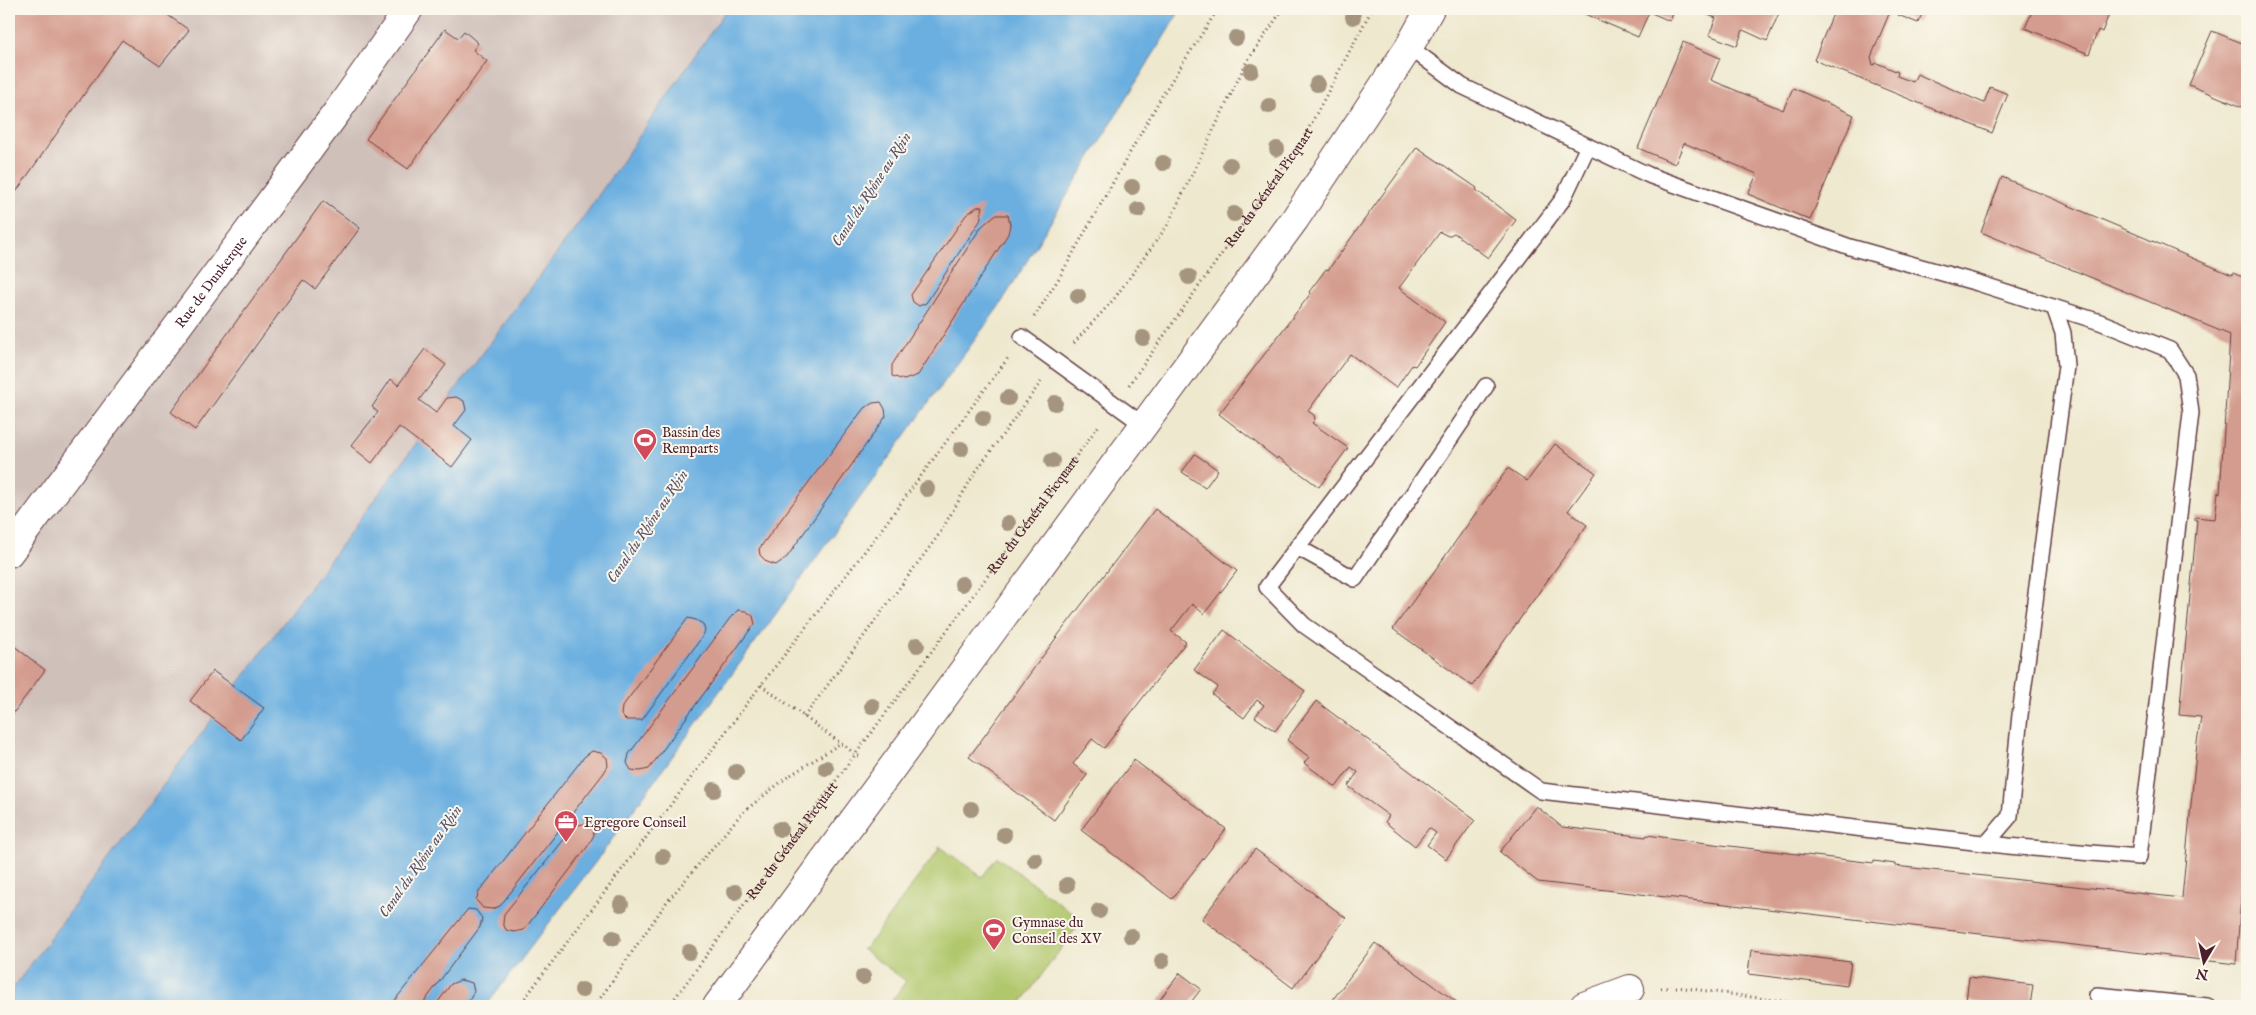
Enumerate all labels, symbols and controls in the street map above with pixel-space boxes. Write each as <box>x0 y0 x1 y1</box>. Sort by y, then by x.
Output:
street label: Rue du Général Picquart <box>1221 124 1318 251</box>
water label: Canal du Rhône au Rhin <box>827 129 915 250</box>
street label: Rue de Dunkerque <box>171 232 252 332</box>
place label: Bassin des Remparts <box>662 424 720 458</box>
sports icon: Bassin des Remparts <box>632 427 658 461</box>
street label: Rue du Général Picquart <box>984 453 1083 578</box>
water label: Canal du Rhône au Rhin <box>602 466 692 587</box>
street label: Rue du Général Picquart <box>743 778 842 904</box>
water label: Canal du Rhône au Rhin <box>375 802 466 921</box>
office icon: Egregore Conseil <box>553 809 579 843</box>
place label: Egregore Conseil <box>584 814 687 832</box>
place label: Gymnase du Conseil des XV <box>1012 914 1102 948</box>
sports icon: Gymnase du Conseil des XV <box>981 917 1007 951</box>
north arrow <box>2178 938 2228 988</box>
text: N <box>2195 964 2211 984</box>

